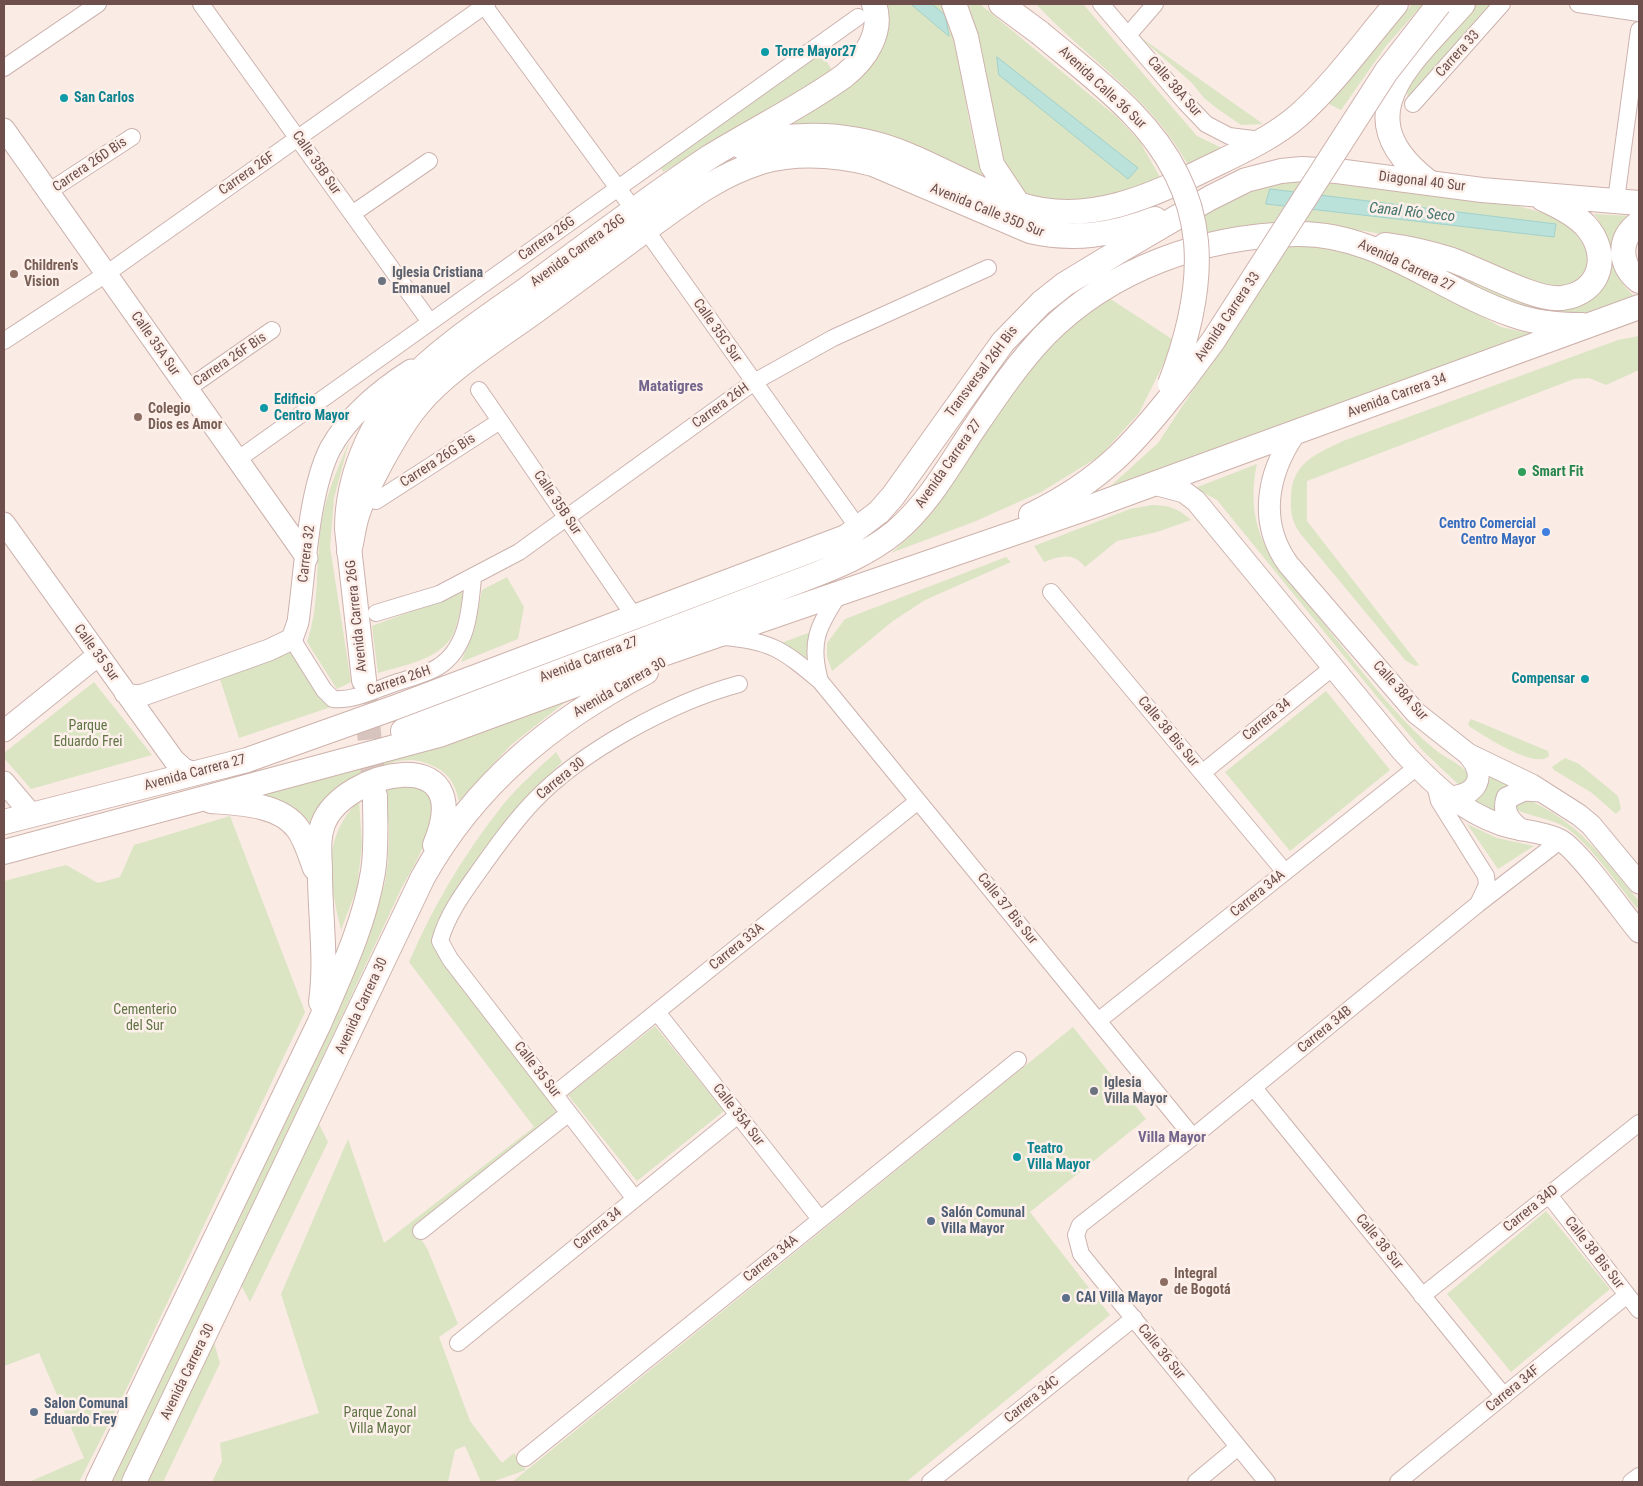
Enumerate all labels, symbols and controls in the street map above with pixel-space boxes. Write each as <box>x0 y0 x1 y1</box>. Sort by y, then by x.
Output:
street label: Carrera 33 <box>1433 27 1483 81</box>
street label: Avenida Calle 36 Sur <box>1055 43 1149 133</box>
place label: Torre Mayor27 <box>775 44 856 60</box>
marker: Torre Mayor27 <box>759 46 771 58</box>
street label: Calle 38A Sur <box>1143 53 1205 121</box>
place label: San Carlos <box>74 90 134 106</box>
marker: San Carlos <box>58 92 70 104</box>
street label: Calle 35B Sur <box>288 128 344 198</box>
street label: Carrera 26D Bis <box>50 134 130 196</box>
street label: Carrera 26F <box>216 149 278 199</box>
street label: Diagonal 40 Sur <box>1378 168 1466 196</box>
street label: Avenida Calle 35D Sur <box>928 181 1046 241</box>
water label: Canal Río Seco <box>1368 200 1456 226</box>
street label: Avenida Carrera 26G <box>527 211 629 291</box>
street label: Carrera 26G <box>515 213 579 265</box>
street label: Avenida Carrera 27 <box>1355 236 1457 296</box>
place label: Children's Vision <box>24 258 78 290</box>
place label: Iglesia Cristiana Emmanuel <box>392 265 483 298</box>
marker: Children's Vision <box>8 268 20 280</box>
street label: Avenida Carrera 33 <box>1192 269 1264 365</box>
marker: Iglesia Cristiana Emmanuel <box>376 275 388 287</box>
street label: Calle 35C Sur <box>689 296 745 366</box>
street label: Calle 35A Sur <box>127 309 183 379</box>
street label: Transversal 26H Bis <box>942 323 1022 421</box>
street label: Carrera 26F Bis <box>190 329 270 391</box>
street label: Avenida Carrera 34 <box>1345 370 1449 422</box>
district label: Matatigres <box>639 378 703 396</box>
street label: Carrera 26H <box>689 380 753 432</box>
place label: Edificio Centro Mayor <box>274 392 349 424</box>
place label: Colegio Dios es Amor <box>148 401 222 434</box>
marker: Edificio Centro Mayor <box>258 402 270 414</box>
marker: Colegio Dios es Amor <box>132 411 144 423</box>
street label: Avenida Carrera 27 <box>912 416 986 512</box>
street label: Carrera 26G Bis <box>397 431 479 491</box>
place label: Smart Fit <box>1532 464 1584 480</box>
marker: Smart Fit <box>1516 466 1528 478</box>
street label: Calle 35B Sur <box>529 468 585 538</box>
place label: Centro Comercial Centro Mayor <box>1439 516 1536 548</box>
street label: Carrera 32 <box>295 525 319 583</box>
marker: Centro Comercial Centro Mayor <box>1540 526 1552 538</box>
street label: Avenida Carrera 26G <box>343 559 371 673</box>
street label: Calle 35 Sur <box>70 621 122 685</box>
street label: Avenida Carrera 27 <box>537 633 641 687</box>
street label: Avenida Carrera 30 <box>571 655 669 721</box>
street label: Calle 38A Sur <box>1369 658 1431 724</box>
street label: Carrera 26H <box>365 662 433 700</box>
place label: Compensar <box>1512 671 1575 687</box>
marker: Compensar <box>1579 673 1591 685</box>
street label: Calle 38 Bis Sur <box>1134 693 1202 771</box>
street label: Carrera 34 <box>1239 695 1295 745</box>
park label: Parque Eduardo Frei <box>53 718 123 750</box>
street label: Avenida Carrera 27 <box>142 751 248 795</box>
street label: Carrera 30 <box>533 754 589 804</box>
street label: Carrera 34A <box>1227 867 1289 921</box>
street label: Calle 37 Bis Sur <box>973 870 1041 948</box>
street label: Carrera 33A <box>706 920 768 974</box>
street label: Avenida Carrera 30 <box>332 955 392 1057</box>
park label: Cementerio del Sur <box>113 1002 177 1034</box>
street label: Carrera 34B <box>1294 1003 1356 1057</box>
street label: Calle 35 Sur <box>510 1039 564 1101</box>
place label: Iglesia Villa Mayor <box>1104 1075 1167 1108</box>
street label: Calle 35A Sur <box>709 1081 767 1149</box>
marker: Iglesia Villa Mayor <box>1088 1085 1100 1097</box>
district label: Villa Mayor <box>1138 1129 1206 1147</box>
place label: Teatro Villa Mayor <box>1027 1141 1090 1174</box>
marker: Teatro Villa Mayor <box>1011 1151 1023 1163</box>
street label: Carrera 34D <box>1500 1182 1562 1236</box>
street label: Carrera 34 <box>570 1204 626 1254</box>
place label: Salón Comunal Villa Mayor <box>941 1205 1025 1238</box>
street label: Calle 38 Sur <box>1352 1211 1406 1273</box>
street label: Calle 38 Bis Sur <box>1561 1214 1627 1292</box>
marker: Salón Comunal Villa Mayor <box>925 1215 937 1227</box>
street label: Carrera 34A <box>740 1232 802 1286</box>
place label: Integral de Bogotá <box>1174 1266 1231 1298</box>
marker: Integral de Bogotá <box>1158 1276 1170 1288</box>
place label: CAI Villa Mayor <box>1076 1290 1163 1306</box>
marker: CAI Villa Mayor <box>1060 1292 1072 1304</box>
street label: Avenida Carrera 30 <box>158 1321 218 1423</box>
street label: Calle 36 Sur <box>1134 1321 1188 1383</box>
street label: Carrera 34F <box>1483 1362 1543 1416</box>
street label: Carrera 34C <box>1001 1373 1063 1427</box>
place label: Salon Comunal Eduardo Frey <box>44 1396 128 1428</box>
park label: Parque Zonal Villa Mayor <box>344 1405 416 1438</box>
marker: Salon Comunal Eduardo Frey <box>28 1406 40 1418</box>

